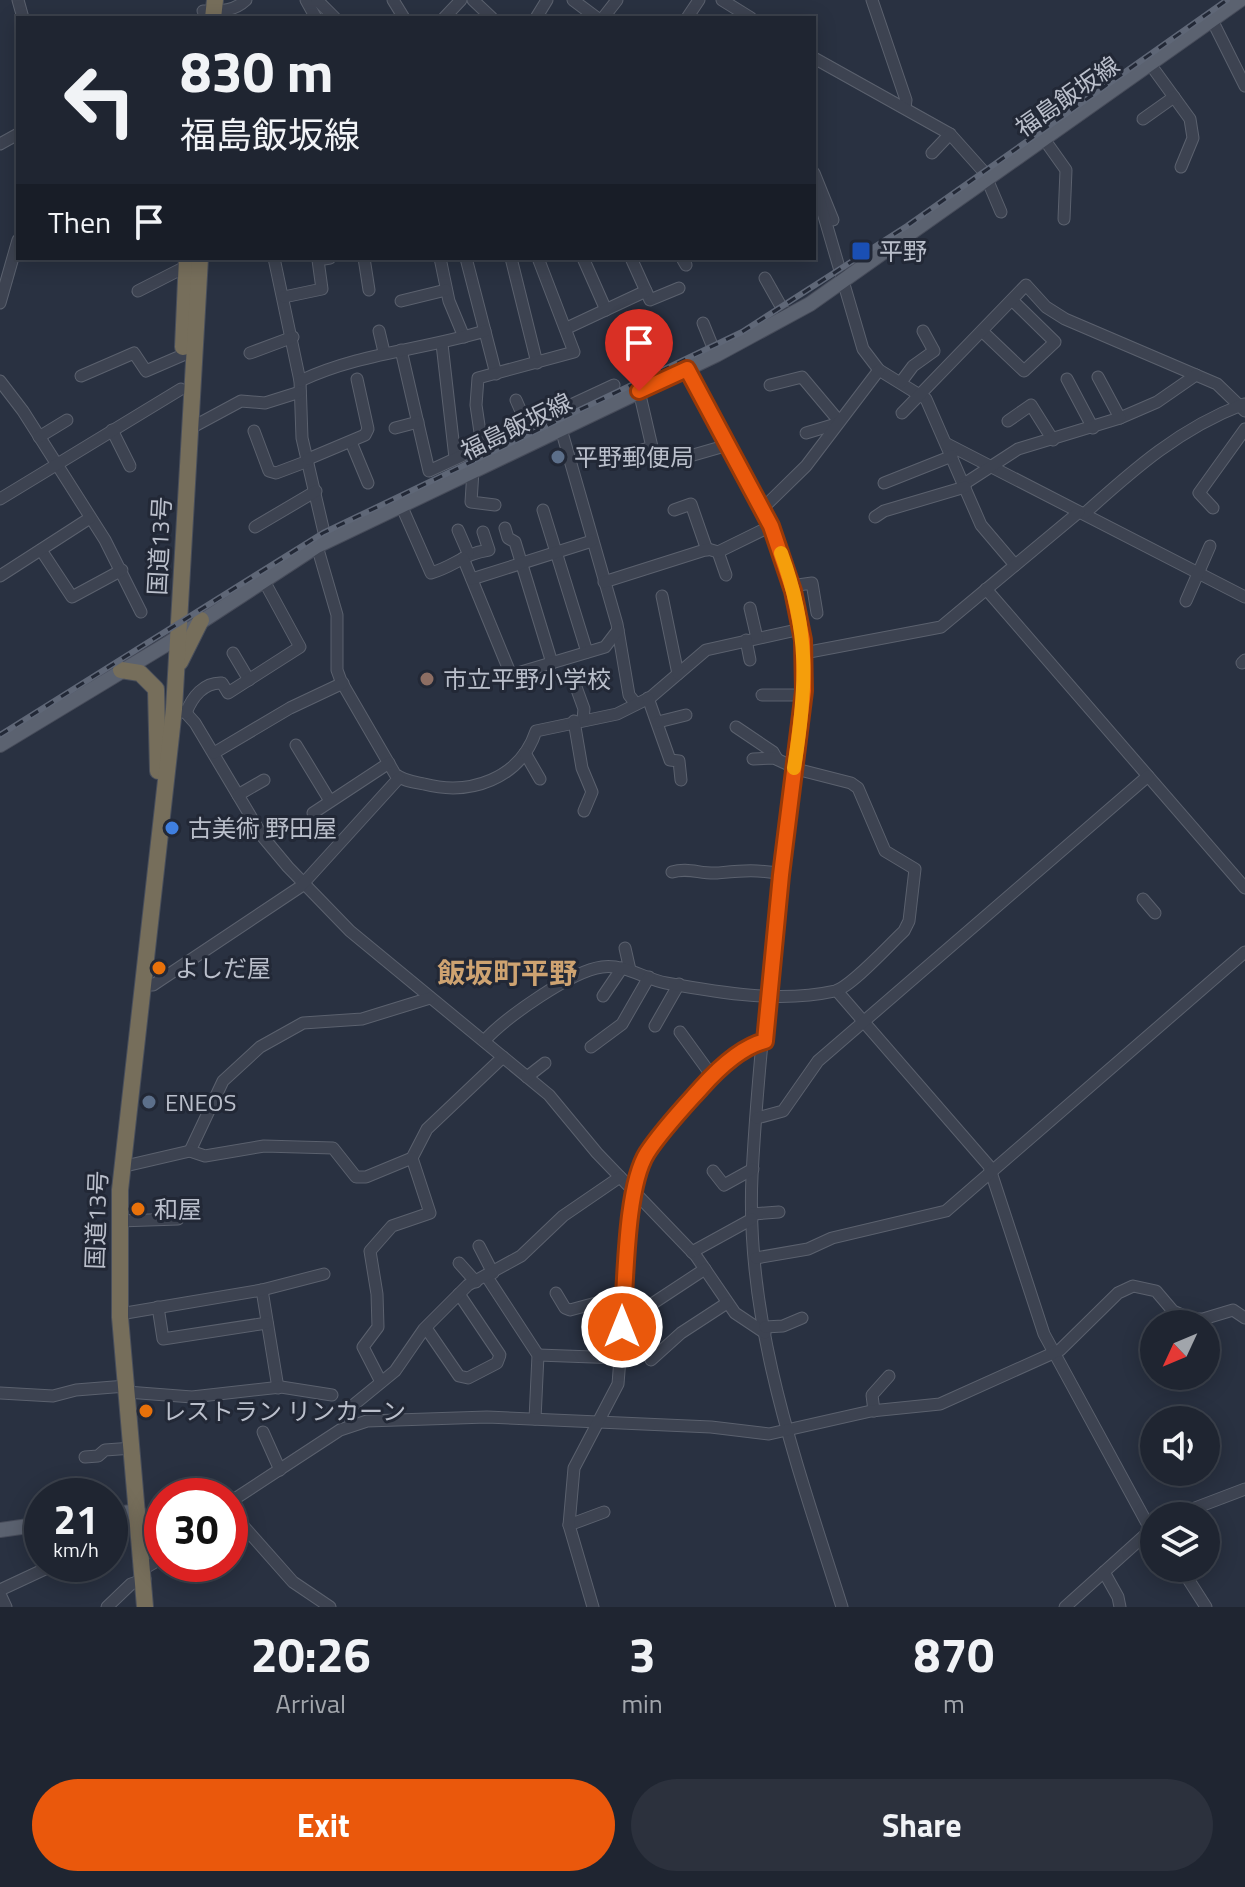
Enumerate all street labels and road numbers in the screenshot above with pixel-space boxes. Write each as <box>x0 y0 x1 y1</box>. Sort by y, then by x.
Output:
street label: 福島飯坂線 <box>1008 47 1126 145</box>
street label: 福島飯坂線 <box>454 384 578 468</box>
street label: 国道13号 <box>138 496 180 596</box>
street label: 国道13号 <box>76 1170 116 1270</box>

